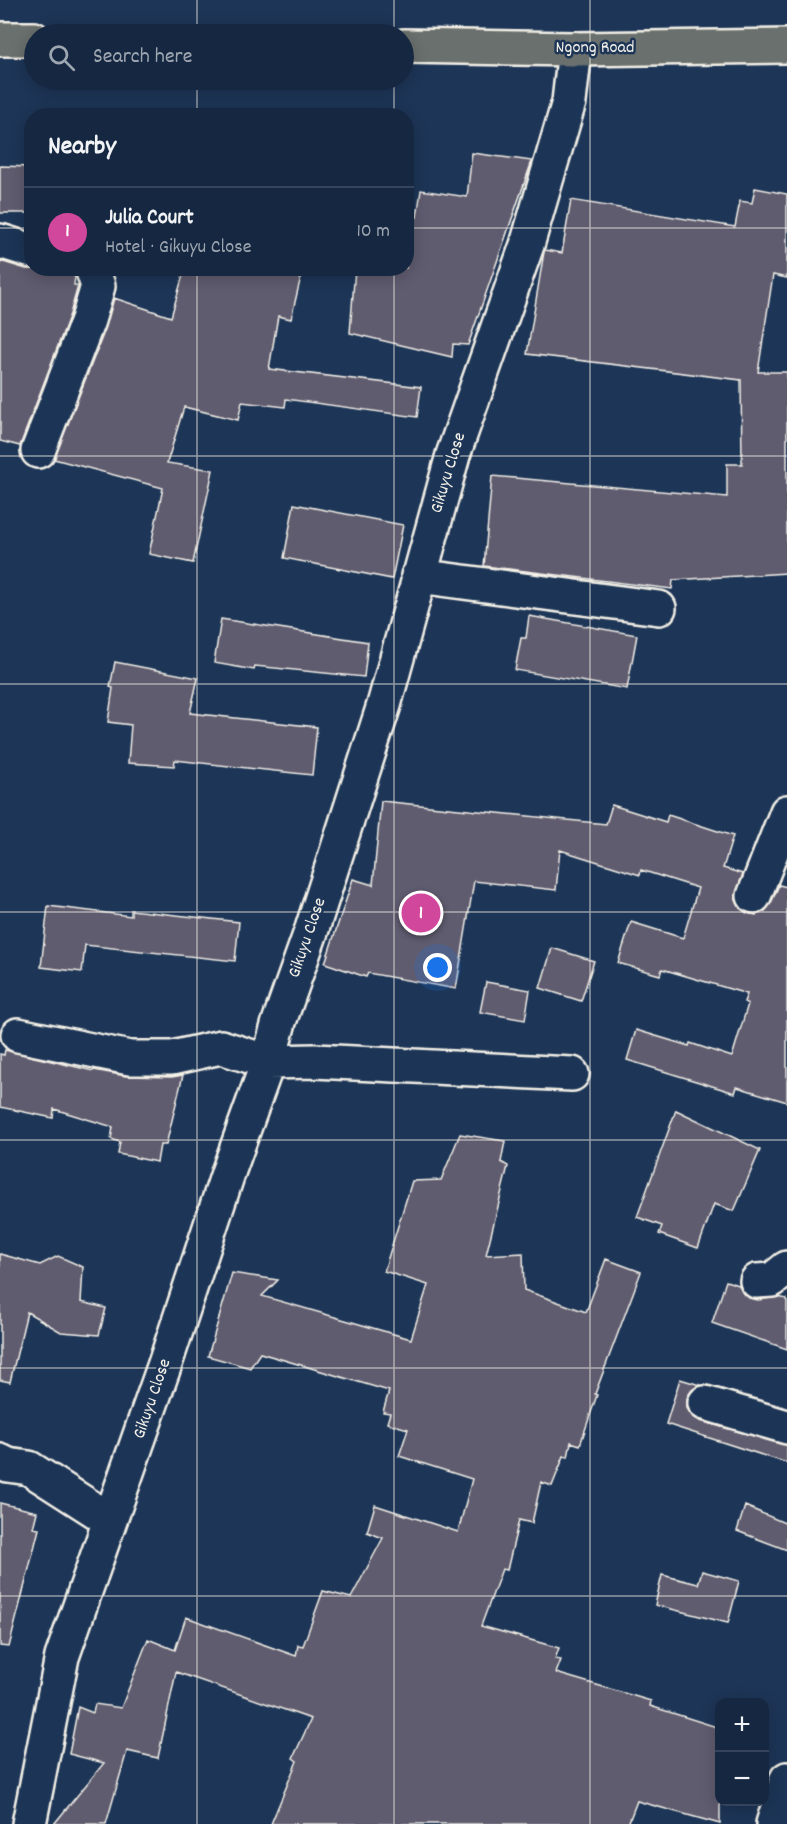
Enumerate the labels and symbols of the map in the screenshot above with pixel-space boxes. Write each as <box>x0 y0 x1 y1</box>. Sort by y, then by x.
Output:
street label: Ngong Road <box>556 36 634 61</box>
street label: Gikuyu Close <box>425 429 473 517</box>
pin: 1 <box>402 890 440 936</box>
street label: Gikuyu Close <box>283 894 333 981</box>
your location <box>423 953 452 982</box>
street label: Gikuyu Close <box>128 1355 178 1442</box>

